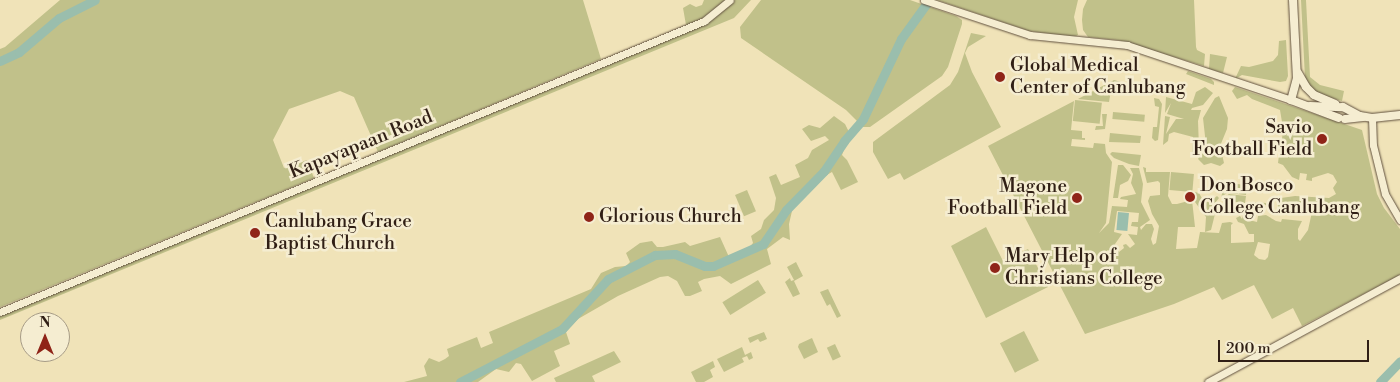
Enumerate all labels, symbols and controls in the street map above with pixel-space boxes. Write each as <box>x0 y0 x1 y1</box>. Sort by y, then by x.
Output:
place label: Global Medical Center of Canlubang <box>1010 55 1185 99</box>
marker: Global Medical Center of Canlubang <box>994 71 1006 83</box>
street label: Kapayapaan Road <box>286 106 436 184</box>
place label: Savio Football Field <box>1193 117 1312 161</box>
marker: Savio Football Field <box>1316 133 1328 145</box>
place label: Don Bosco College Canlubang <box>1200 175 1360 219</box>
place label: Magone Football Field <box>948 176 1067 220</box>
marker: Don Bosco College Canlubang <box>1184 191 1196 203</box>
marker: Magone Football Field <box>1071 192 1083 204</box>
place label: Glorious Church <box>599 206 742 228</box>
place label: Canlubang Grace Baptist Church <box>265 211 412 255</box>
marker: Glorious Church <box>583 211 595 223</box>
marker: Canlubang Grace Baptist Church <box>249 227 261 239</box>
place label: Mary Help of Christians College <box>1005 246 1163 290</box>
marker: Mary Help of Christians College <box>989 262 1001 274</box>
north arrow <box>20 312 70 362</box>
text: N <box>39 314 51 332</box>
scale bar <box>1220 330 1371 362</box>
text: 200 m <box>1226 339 1271 358</box>

